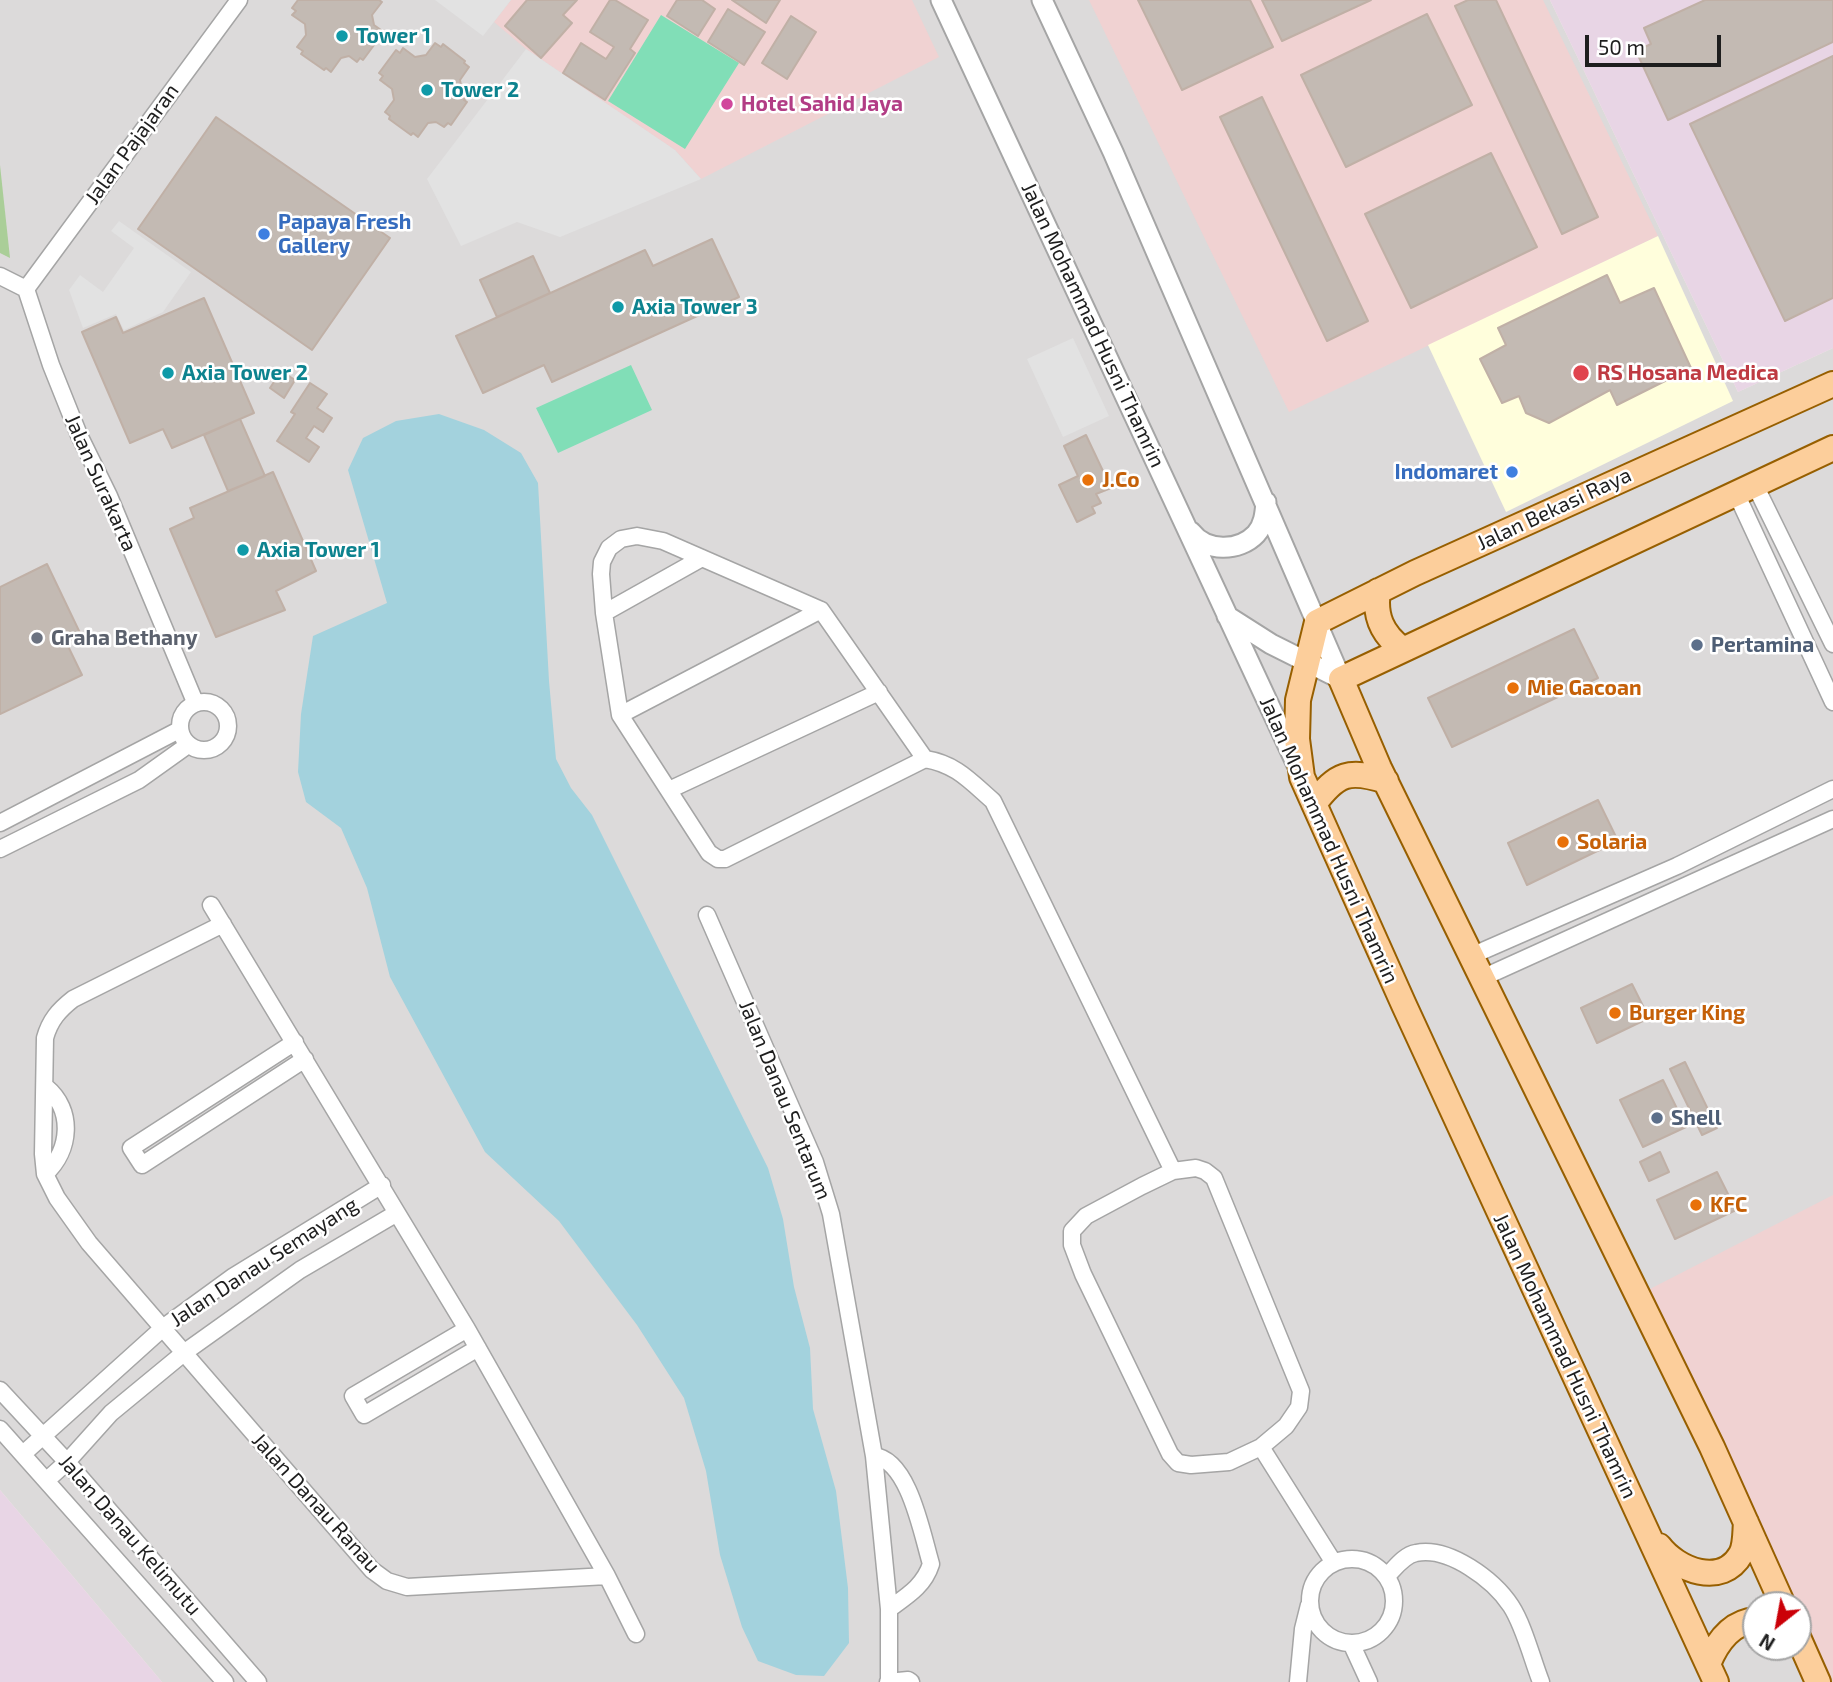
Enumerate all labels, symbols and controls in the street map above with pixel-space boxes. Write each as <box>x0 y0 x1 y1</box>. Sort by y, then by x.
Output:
scale bar <box>1588 21 1724 65</box>
place label: Tower 1 <box>356 23 431 49</box>
marker: Tower 1 <box>334 28 350 44</box>
text: 50 m <box>1598 34 1645 59</box>
place label: Tower 2 <box>441 77 519 103</box>
street label: Jalan Pajajaran <box>80 79 184 209</box>
marker: Tower 2 <box>419 82 435 98</box>
place label: Hotel Sahid Jaya <box>741 91 903 117</box>
marker: Hotel Sahid Jaya <box>719 96 735 112</box>
street label: Jalan Mohammad Husni Thamrin <box>1016 179 1170 471</box>
place label: Papaya Fresh Gallery <box>278 209 411 259</box>
marker: Papaya Fresh Gallery <box>256 226 272 242</box>
place label: Axia Tower 3 <box>632 294 758 320</box>
marker: Axia Tower 3 <box>610 299 626 315</box>
place label: Axia Tower 2 <box>182 360 308 386</box>
place label: RS Hosana Medica <box>1597 360 1779 386</box>
marker: RS Hosana Medica <box>1571 363 1591 383</box>
marker: Axia Tower 2 <box>160 365 176 381</box>
street label: Jalan Surakarta <box>60 411 142 555</box>
place label: Indomaret <box>1395 459 1498 485</box>
street label: Jalan Bekasi Raya <box>1473 462 1635 556</box>
marker: Indomaret <box>1504 464 1520 480</box>
place label: J.Co <box>1102 467 1140 493</box>
marker: J.Co <box>1080 472 1096 488</box>
place label: Axia Tower 1 <box>257 537 380 563</box>
marker: Axia Tower 1 <box>235 542 251 558</box>
place label: Graha Bethany <box>51 625 198 651</box>
marker: Graha Bethany <box>29 630 45 646</box>
place label: Pertamina <box>1711 632 1814 658</box>
marker: Pertamina <box>1689 637 1705 653</box>
place label: Mie Gacoan <box>1527 675 1642 701</box>
marker: Mie Gacoan <box>1505 680 1521 696</box>
street label: Jalan Mohammad Husni Thamrin <box>1254 693 1404 987</box>
place label: Solaria <box>1577 829 1647 855</box>
marker: Solaria <box>1555 834 1571 850</box>
street label: Jalan Danau Sentarum <box>733 997 837 1203</box>
place label: Burger King <box>1629 1000 1745 1026</box>
marker: Burger King <box>1607 1005 1623 1021</box>
place label: Shell <box>1671 1105 1722 1131</box>
marker: Shell <box>1649 1110 1665 1126</box>
street label: Jalan Danau Semayang <box>165 1192 363 1332</box>
place label: KFC <box>1710 1192 1747 1218</box>
marker: KFC <box>1688 1197 1704 1213</box>
street label: Jalan Mohammad Husni Thamrin <box>1488 1210 1642 1502</box>
street label: Jalan Danau Ranau <box>247 1428 385 1578</box>
street label: Jalan Danau Kelimutu <box>53 1450 207 1620</box>
north arrow <box>1742 1591 1812 1661</box>
text: N <box>1755 1629 1779 1656</box>

